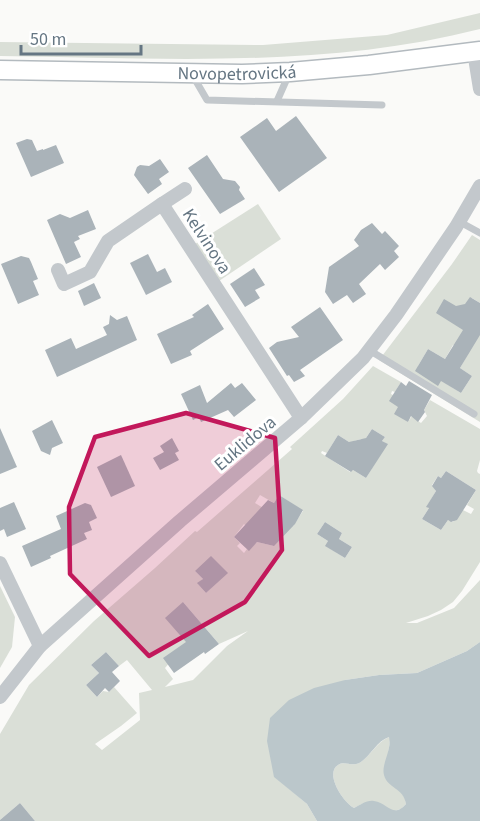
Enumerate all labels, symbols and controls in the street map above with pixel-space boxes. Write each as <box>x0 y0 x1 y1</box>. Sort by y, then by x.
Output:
scale bar <box>21 18 141 56</box>
text: 50 m <box>30 27 66 52</box>
street label: Novopetrovická <box>177 59 298 87</box>
street label: Kelvinova <box>176 204 237 279</box>
street label: Euklidova <box>209 410 282 477</box>

